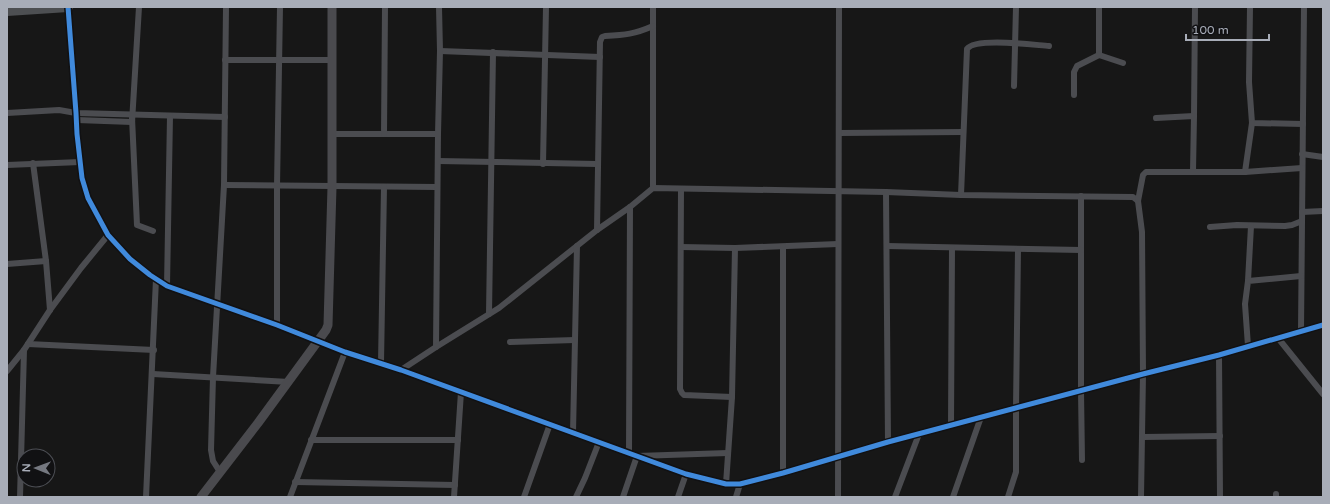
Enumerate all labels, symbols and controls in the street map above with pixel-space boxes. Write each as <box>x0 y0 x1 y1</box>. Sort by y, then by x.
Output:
scale bar <box>1186 16 1269 42</box>
text: 100 m <box>1192 23 1229 37</box>
north arrow <box>16 448 56 488</box>
text: N <box>20 463 33 472</box>

